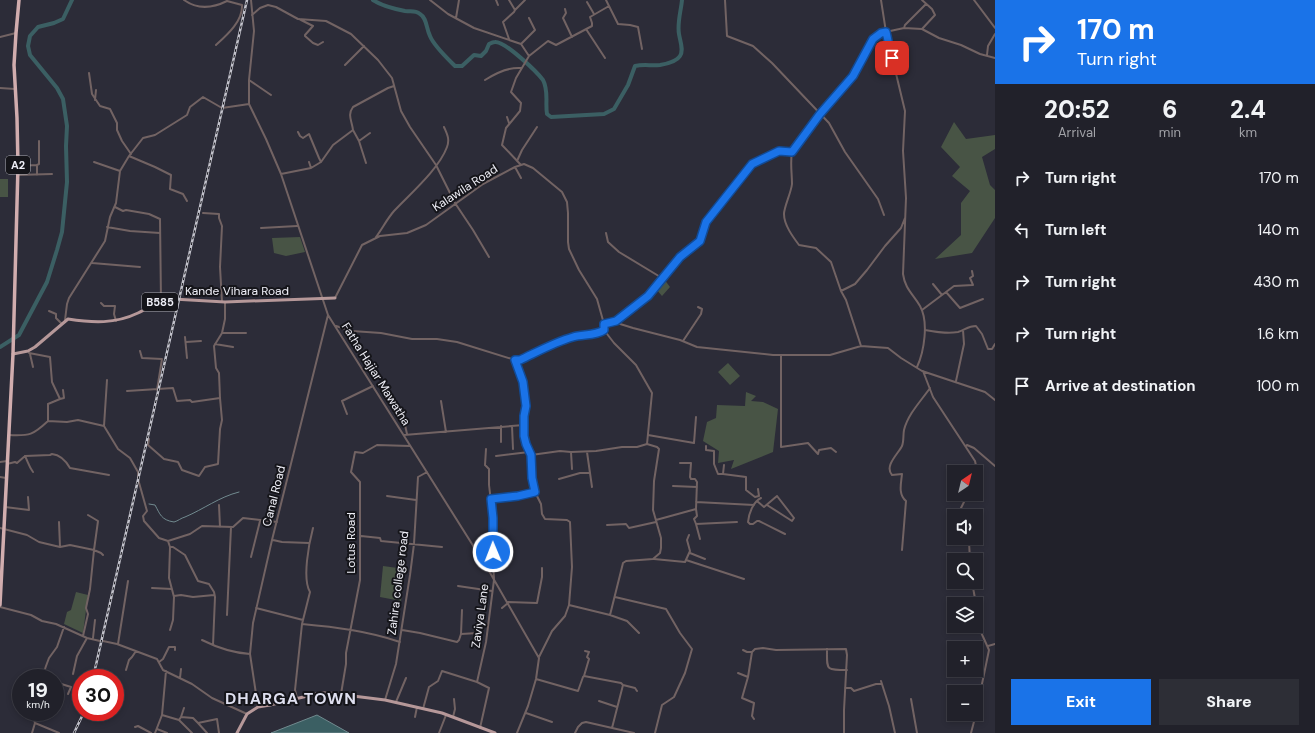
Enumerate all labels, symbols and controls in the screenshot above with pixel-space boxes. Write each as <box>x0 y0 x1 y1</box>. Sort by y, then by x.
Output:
text: 170 m <box>1077 11 1155 48</box>
icon: right <box>1011 16 1063 68</box>
pin <box>875 41 909 75</box>
icon: arrive <box>881 47 903 69</box>
text: Turn right <box>1077 47 1157 71</box>
text: 20:52 <box>1044 94 1110 125</box>
text: 6 <box>1162 94 1178 125</box>
text: 2.4 <box>1230 94 1266 125</box>
text: Arrival <box>1058 124 1096 141</box>
text: min <box>1159 124 1181 141</box>
text: km <box>1239 124 1257 141</box>
road number: A2 <box>6 156 30 174</box>
street label: Kalawila Road <box>429 161 501 215</box>
icon: right <box>1011 167 1033 189</box>
text: Turn right <box>1045 168 1116 188</box>
text: 170 m <box>1259 168 1299 188</box>
icon: left <box>1011 219 1033 241</box>
text: Turn left <box>1045 220 1106 240</box>
text: 140 m <box>1258 220 1299 240</box>
icon: right <box>1011 271 1033 293</box>
text: Turn right <box>1045 272 1116 292</box>
text: 430 m <box>1253 272 1299 292</box>
street label: Kande Vihara Road <box>185 283 289 299</box>
road number: B585 <box>142 293 178 311</box>
street label: Fatha Hajiar Mawatha <box>338 320 414 428</box>
icon: right <box>1011 323 1033 345</box>
text: Turn right <box>1045 324 1116 344</box>
text: 1.6 km <box>1257 324 1299 344</box>
icon: arrive <box>1011 375 1033 397</box>
text: Arrive at destination <box>1045 376 1196 396</box>
text: 100 m <box>1256 376 1299 396</box>
street label: Canal Road <box>259 464 289 528</box>
north arrow <box>947 465 983 501</box>
map controls <box>947 465 983 721</box>
button: sound <box>947 509 983 545</box>
street label: Lotus Road <box>343 512 359 574</box>
street label: Zahira college road <box>384 530 412 636</box>
position arrow <box>472 531 514 573</box>
button: search <box>947 553 983 589</box>
street label: Zaviya Lane <box>468 583 492 649</box>
button: layers <box>947 597 983 633</box>
button: + <box>947 641 983 677</box>
speed limit sign: 30 <box>72 669 124 721</box>
text: 19 <box>28 677 48 703</box>
button: Exit <box>1011 679 1151 725</box>
button: Share <box>1159 679 1299 725</box>
button: − <box>947 685 983 721</box>
district label: DHARGA TOWN <box>225 688 357 709</box>
text: km/h <box>26 698 50 711</box>

